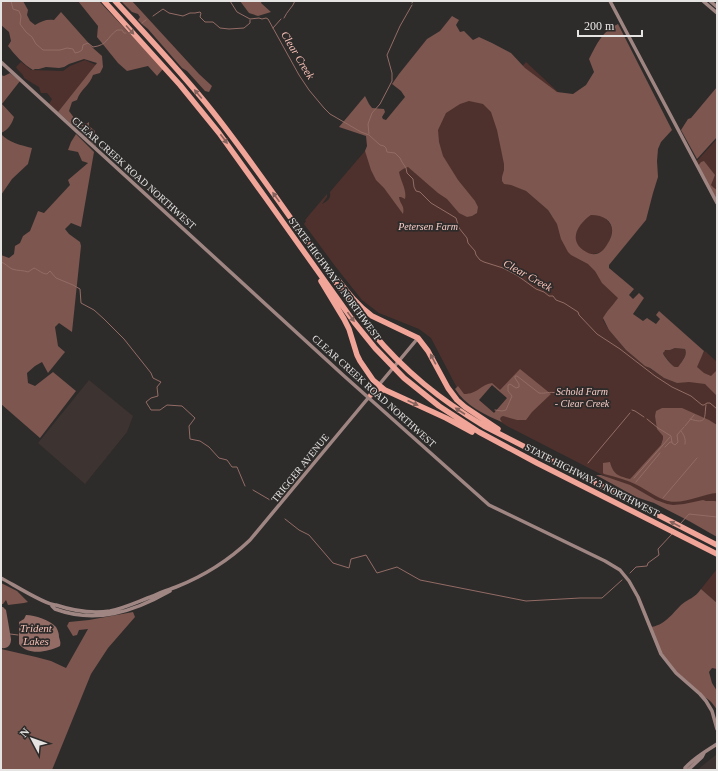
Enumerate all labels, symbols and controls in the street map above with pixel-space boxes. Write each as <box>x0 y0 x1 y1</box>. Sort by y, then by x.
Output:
scale bar <box>578 12 642 38</box>
text: 200 m <box>584 19 615 33</box>
one-way arrow <box>125 25 135 35</box>
water label: Clear Creek <box>279 29 318 82</box>
one-way arrow <box>193 88 202 99</box>
street label: CLEAR CREEK ROAD NORTHWEST <box>70 115 198 231</box>
one-way arrow <box>220 134 228 145</box>
one-way arrow <box>272 192 280 203</box>
street label: STATE HIGHWAY 3 NORTHWEST <box>287 215 383 343</box>
park label: Petersen Farm <box>397 221 458 232</box>
water label: Clear Creek <box>502 257 555 294</box>
one-way arrow <box>346 312 355 323</box>
street label: CLEAR CREEK ROAD NORTHWEST <box>310 333 438 449</box>
one-way arrow <box>429 353 436 365</box>
park label: Schold Farm - Clear Creek <box>555 386 610 409</box>
one-way arrow <box>408 400 419 406</box>
one-way arrow <box>455 407 465 415</box>
street label: TRIGGER AVENUE <box>269 431 331 505</box>
street label: STATE HIGHWAY 3 NORTHWEST <box>523 441 661 519</box>
one-way arrow <box>669 521 681 527</box>
water label: Trident Lakes <box>20 622 53 647</box>
north arrow <box>12 719 52 759</box>
text: N <box>17 725 32 739</box>

